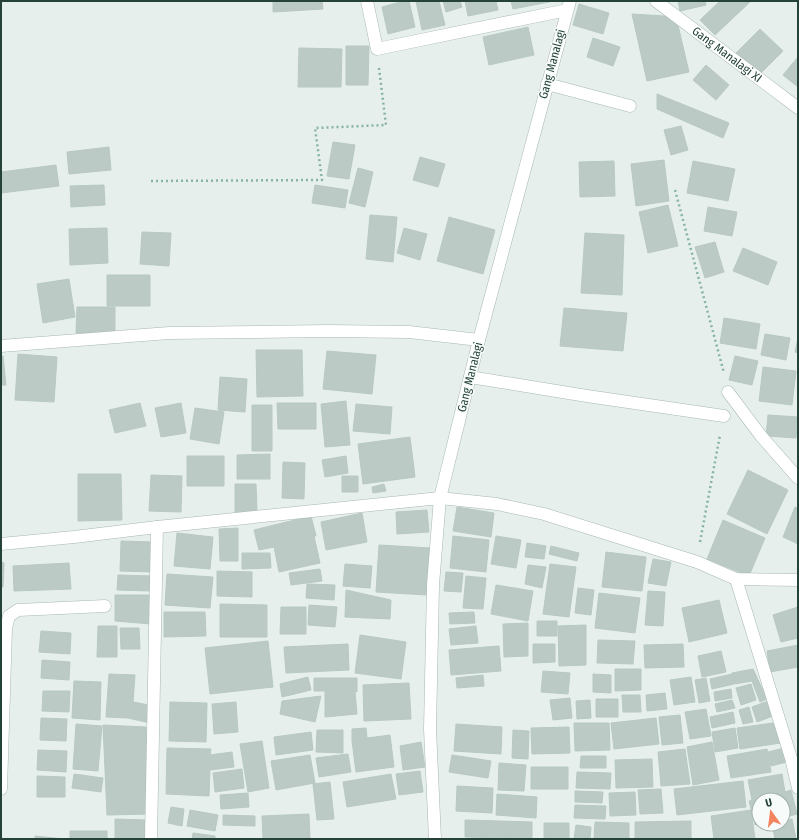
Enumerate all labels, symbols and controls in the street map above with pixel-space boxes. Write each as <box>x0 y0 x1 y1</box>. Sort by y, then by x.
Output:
street label: Gang Manalagi XI <box>690 24 765 85</box>
street label: Gang Manalagi <box>536 28 568 100</box>
street label: Gang Manalagi <box>455 341 485 413</box>
north arrow <box>751 792 791 832</box>
text: U <box>764 796 773 810</box>

